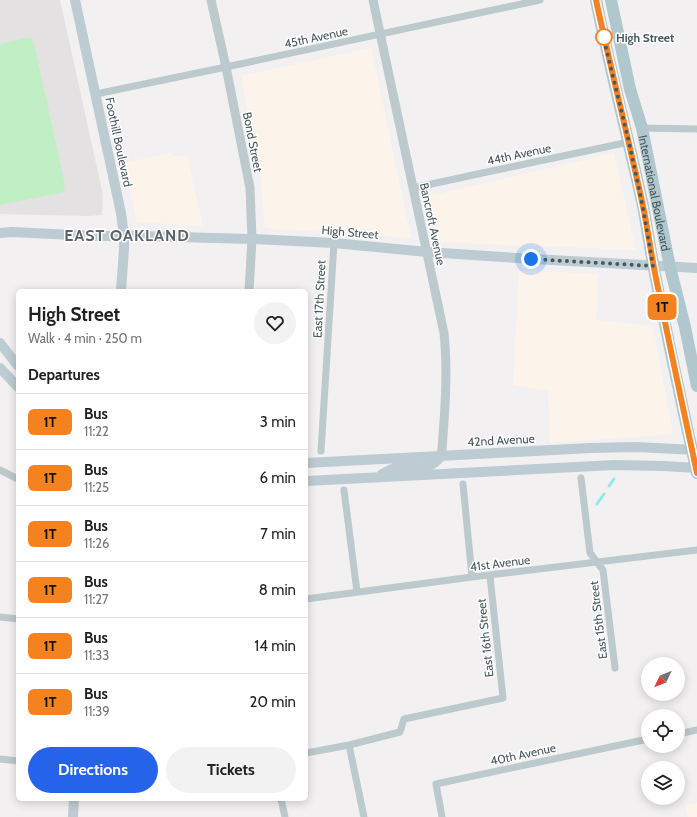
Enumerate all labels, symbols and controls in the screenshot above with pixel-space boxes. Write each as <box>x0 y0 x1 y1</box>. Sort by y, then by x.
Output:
street label: 45th Avenue <box>283 23 349 51</box>
marker: High Street <box>595 28 613 46</box>
place label: High Street <box>616 30 674 45</box>
street label: Foothill Boulevard <box>102 96 136 188</box>
street label: Bond Street <box>240 111 266 173</box>
street label: International Boulevard <box>636 134 674 252</box>
street label: 44th Avenue <box>486 140 552 168</box>
street label: Bancroft Avenue <box>417 181 449 267</box>
street label: High Street <box>321 222 379 242</box>
district label: EAST OAKLAND <box>64 226 190 245</box>
your location <box>521 249 541 269</box>
street label: East 17th Street <box>309 260 329 338</box>
line badge: 1T <box>644 294 680 320</box>
text: 1T <box>656 298 668 316</box>
button: heart <box>254 302 296 344</box>
text: High Street <box>28 303 120 326</box>
text: Walk · 4 min · 250 m <box>28 330 142 346</box>
text: Departures <box>28 366 100 384</box>
text: Bus <box>84 405 108 423</box>
text: 1T <box>44 413 56 431</box>
text: 3 min <box>260 413 296 431</box>
text: 11:22 <box>84 423 109 439</box>
street label: 42nd Avenue <box>467 431 535 449</box>
text: Bus <box>84 461 108 479</box>
text: 1T <box>44 469 56 487</box>
text: 6 min <box>259 469 296 487</box>
text: 11:25 <box>84 479 109 495</box>
text: Bus <box>84 517 108 535</box>
text: 1T <box>44 525 56 543</box>
text: 7 min <box>260 525 296 543</box>
text: 11:26 <box>84 535 109 551</box>
street label: 41st Avenue <box>469 552 531 574</box>
text: Bus <box>84 573 108 591</box>
street label: East 15th Street <box>586 580 610 660</box>
text: 1T <box>44 581 56 599</box>
text: 8 min <box>259 581 296 599</box>
text: 11:27 <box>84 591 109 607</box>
street label: East 16th Street <box>473 598 497 678</box>
text: Bus <box>84 629 108 647</box>
text: 1T <box>44 637 56 655</box>
text: 14 min <box>254 637 296 655</box>
text: 11:33 <box>84 647 109 663</box>
north arrow <box>641 657 685 701</box>
map controls <box>641 657 685 805</box>
text: Bus <box>84 685 108 703</box>
text: 1T <box>44 693 56 711</box>
text: 20 min <box>250 693 296 711</box>
text: 11:39 <box>84 703 110 719</box>
button: locate <box>641 709 685 753</box>
street label: 40th Avenue <box>489 740 557 768</box>
button: Directions <box>28 747 158 793</box>
button: Tickets <box>166 747 296 793</box>
button: layers <box>641 761 685 805</box>

